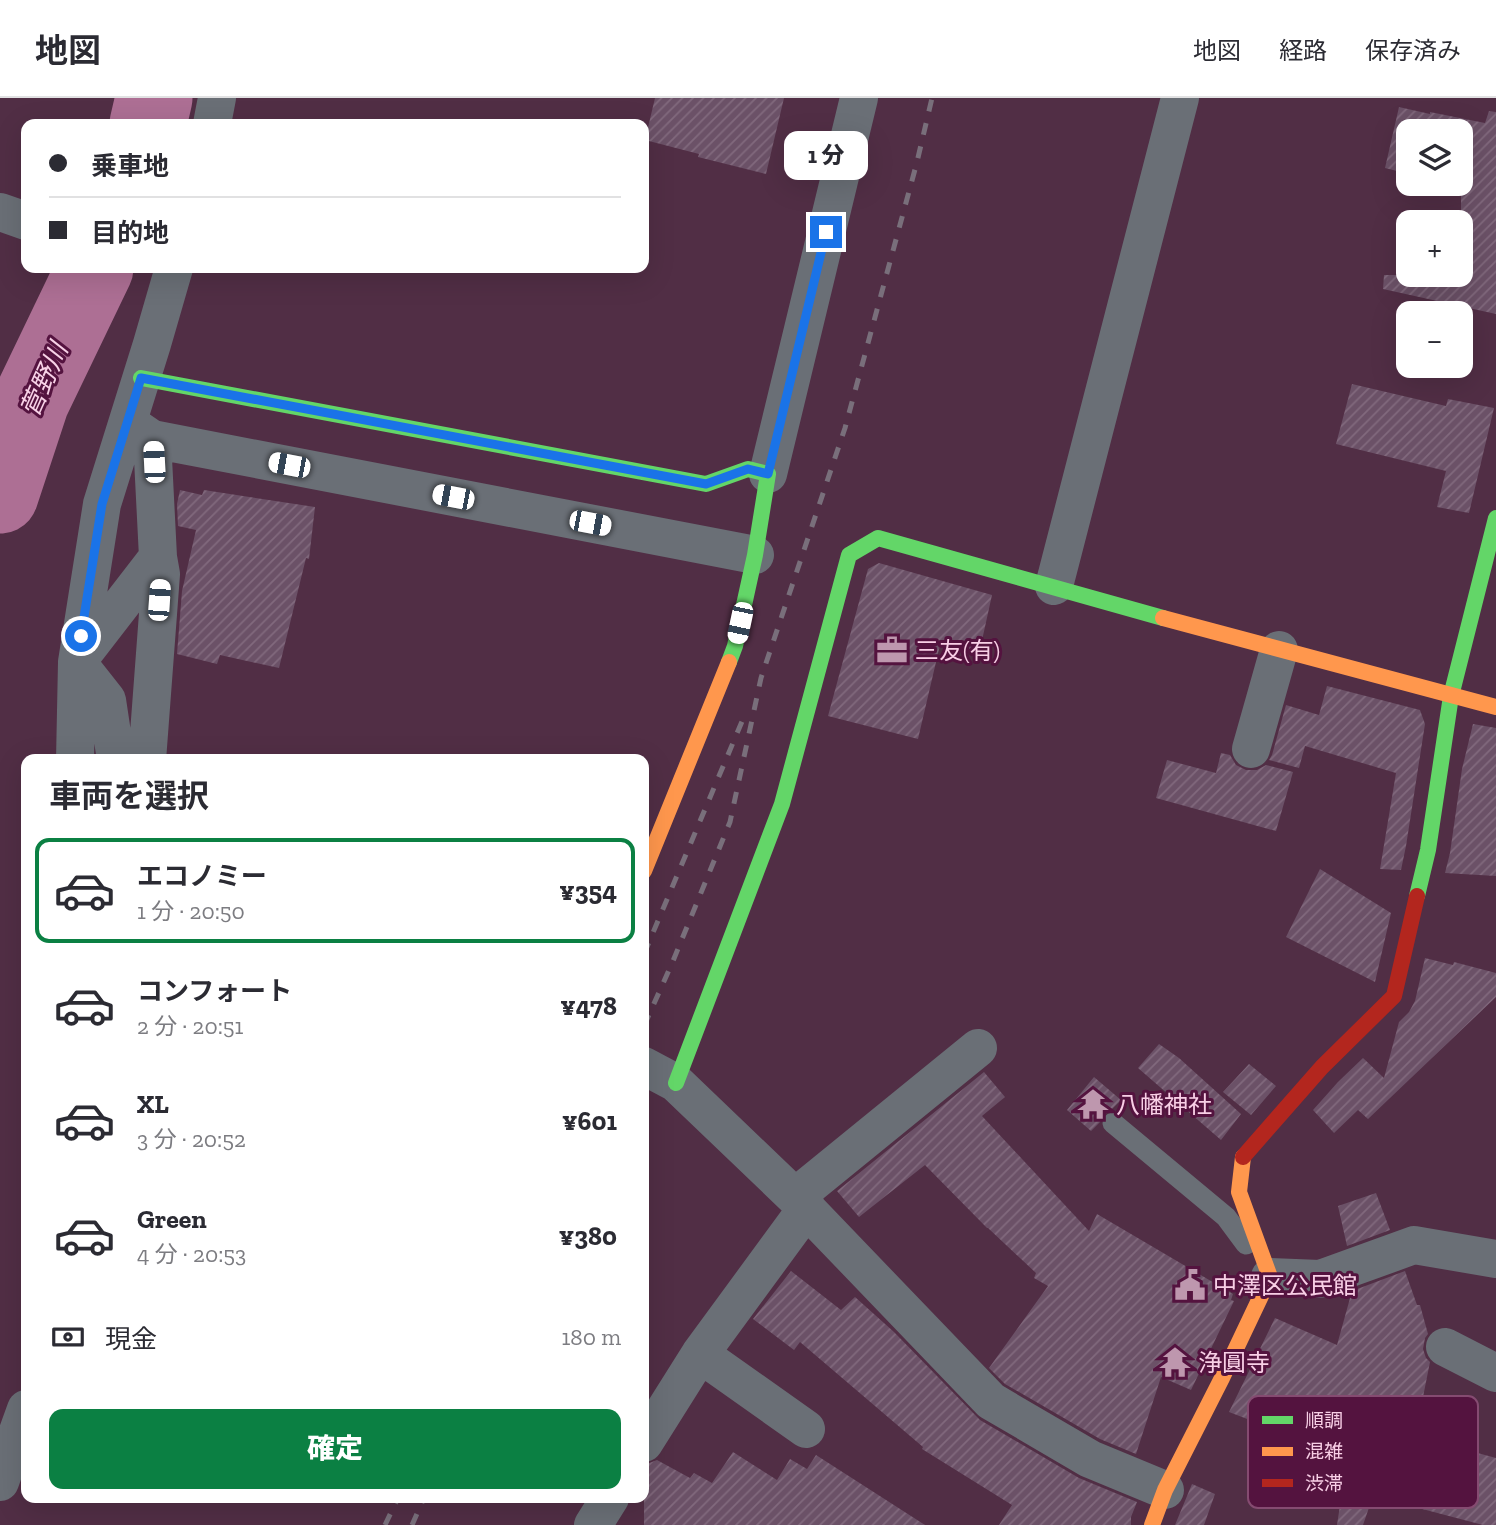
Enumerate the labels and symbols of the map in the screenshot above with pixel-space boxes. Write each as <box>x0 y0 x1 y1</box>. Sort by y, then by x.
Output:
callout: 1 分 <box>784 130 868 180</box>
route end <box>810 216 842 248</box>
water label: 菅野川 <box>14 335 76 422</box>
car <box>143 440 166 484</box>
car <box>267 451 312 479</box>
car <box>431 483 476 511</box>
car <box>568 509 613 537</box>
car <box>148 578 171 622</box>
car <box>726 600 755 646</box>
route start <box>65 620 97 652</box>
office icon: 三友(有) <box>875 633 909 667</box>
place label: 三友(有) <box>915 636 1000 665</box>
temple icon: 八幡神社 <box>1076 1087 1110 1121</box>
place label: 八幡神社 <box>1116 1090 1212 1119</box>
public building icon: 中澤区公民館 <box>1173 1268 1207 1302</box>
place label: 中澤区公民館 <box>1213 1271 1357 1300</box>
temple icon: 浄圓寺 <box>1158 1345 1192 1379</box>
place label: 浄圓寺 <box>1198 1348 1270 1377</box>
legend <box>1248 1396 1478 1508</box>
text: 順調 <box>1305 1409 1343 1432</box>
text: 混雑 <box>1305 1440 1343 1463</box>
text: 渋滞 <box>1305 1472 1343 1495</box>

